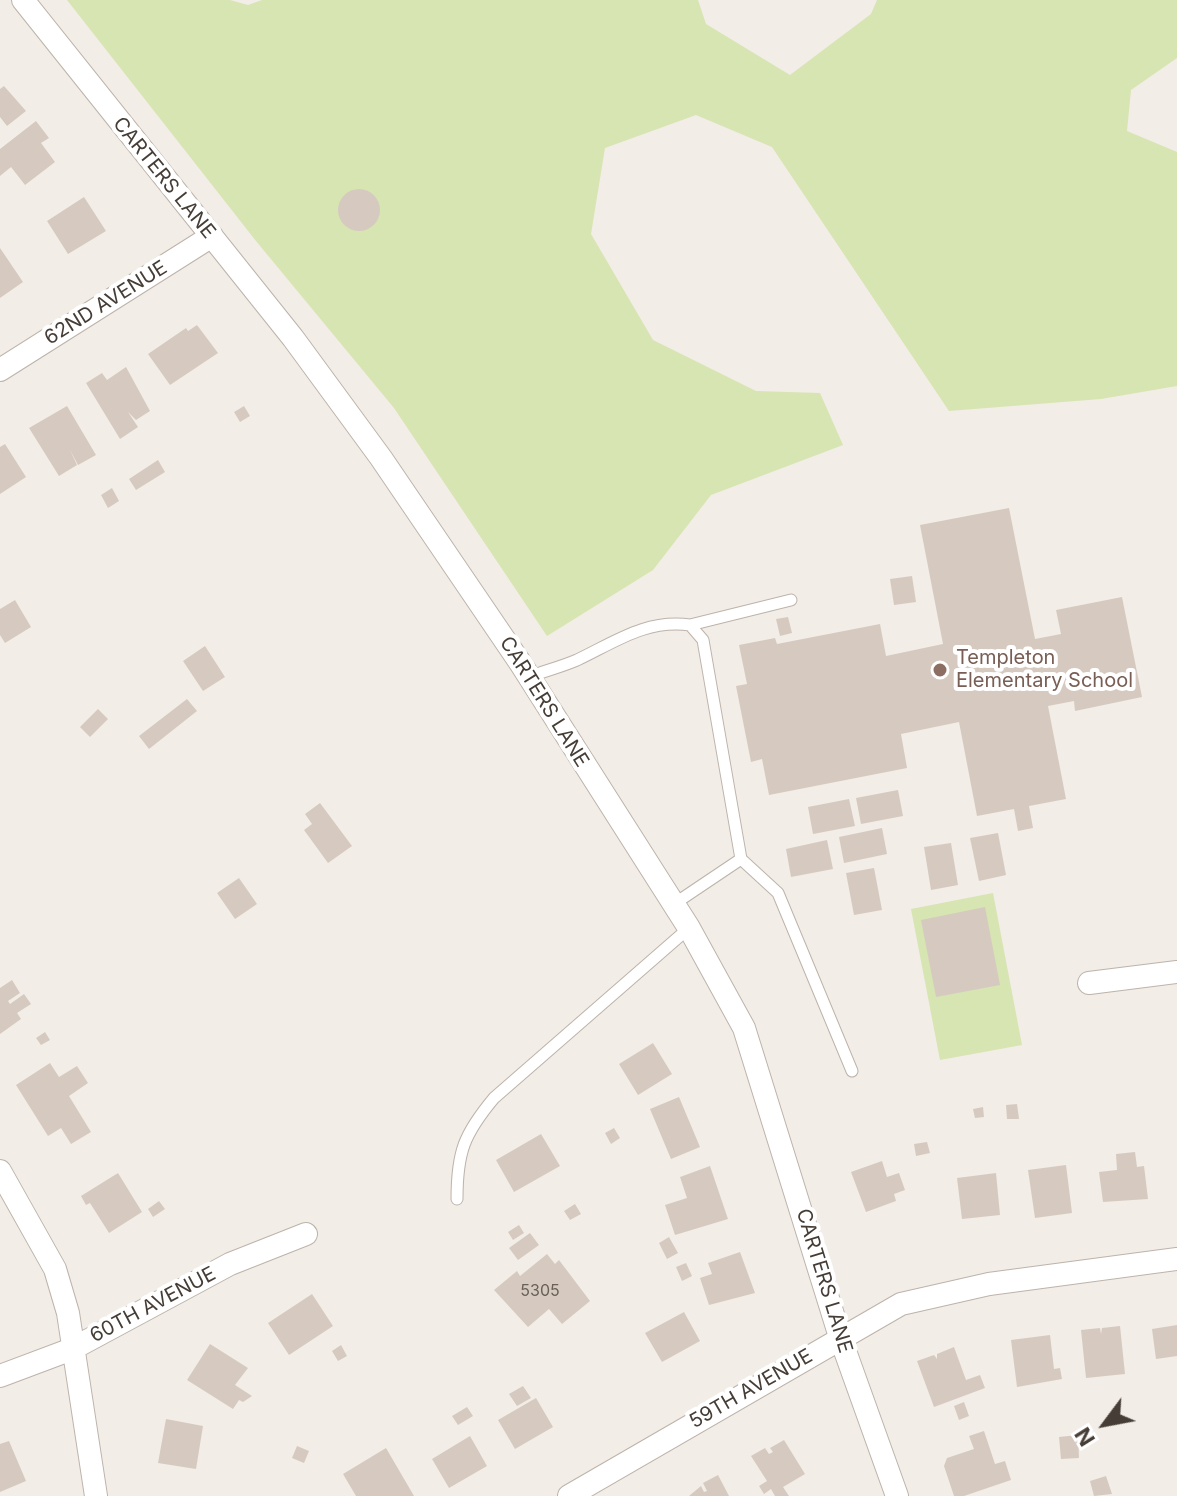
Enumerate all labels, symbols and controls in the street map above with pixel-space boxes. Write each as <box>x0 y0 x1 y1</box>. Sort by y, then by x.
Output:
street label: CARTERS LANE <box>108 112 220 244</box>
street label: 62ND AVENUE <box>40 256 172 350</box>
street label: CARTERS LANE <box>494 632 594 772</box>
place label: Templeton Elementary School <box>956 646 1133 693</box>
marker: Templeton Elementary School <box>931 661 949 679</box>
street label: CARTERS LANE <box>791 1206 857 1356</box>
street label: 60TH AVENUE <box>86 1262 220 1348</box>
house number: 5305 <box>520 1281 560 1301</box>
street label: 59TH AVENUE <box>685 1344 817 1434</box>
north arrow <box>1065 1384 1145 1464</box>
text: N <box>1069 1423 1100 1451</box>

